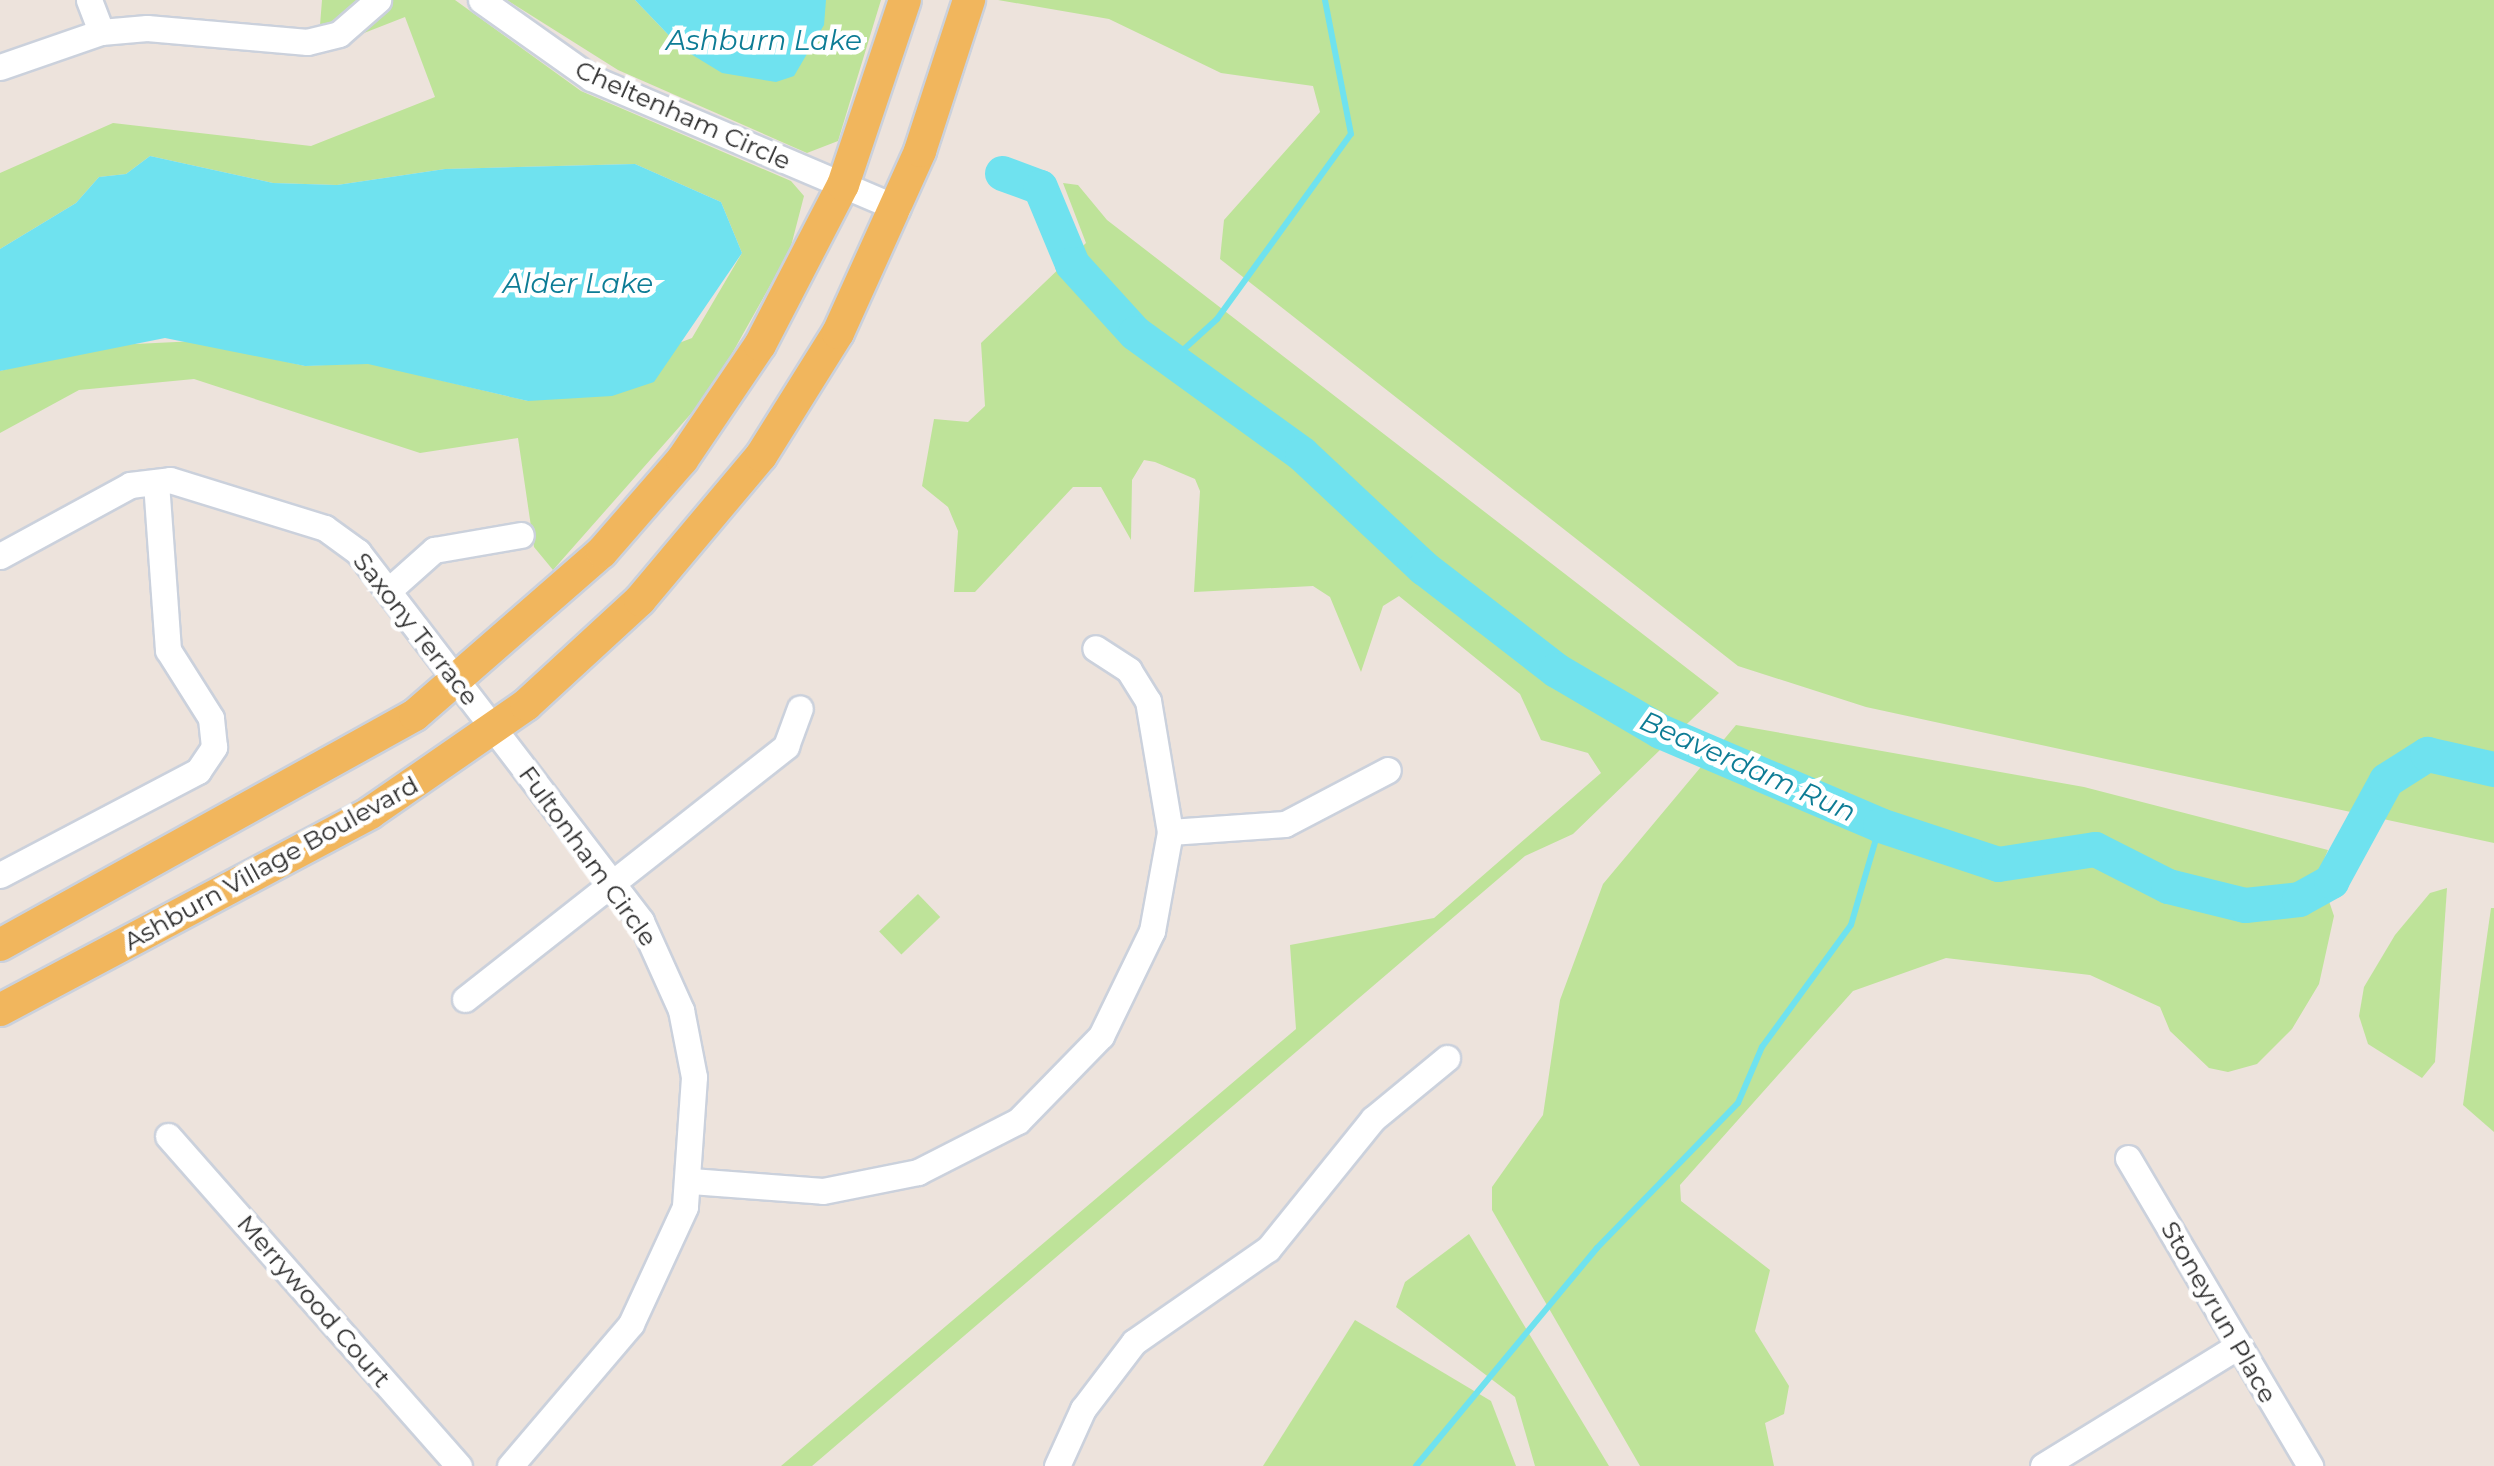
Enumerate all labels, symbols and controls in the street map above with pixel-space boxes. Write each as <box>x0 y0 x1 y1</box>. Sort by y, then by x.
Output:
water label: Ashburn Lake <box>666 23 862 57</box>
street label: Cheltenham Circle <box>571 54 795 176</box>
water label: Alder Lake <box>503 266 653 300</box>
street label: Saxony Terrace <box>347 547 485 711</box>
water label: Beaverdam Run <box>1635 703 1861 829</box>
street label: Fultonham Circle <box>513 760 663 952</box>
street label: Ashburn Village Boulevard <box>119 769 423 957</box>
street label: Merrywood Court <box>231 1209 397 1393</box>
street label: Stoneyrun Place <box>2155 1216 2283 1408</box>

